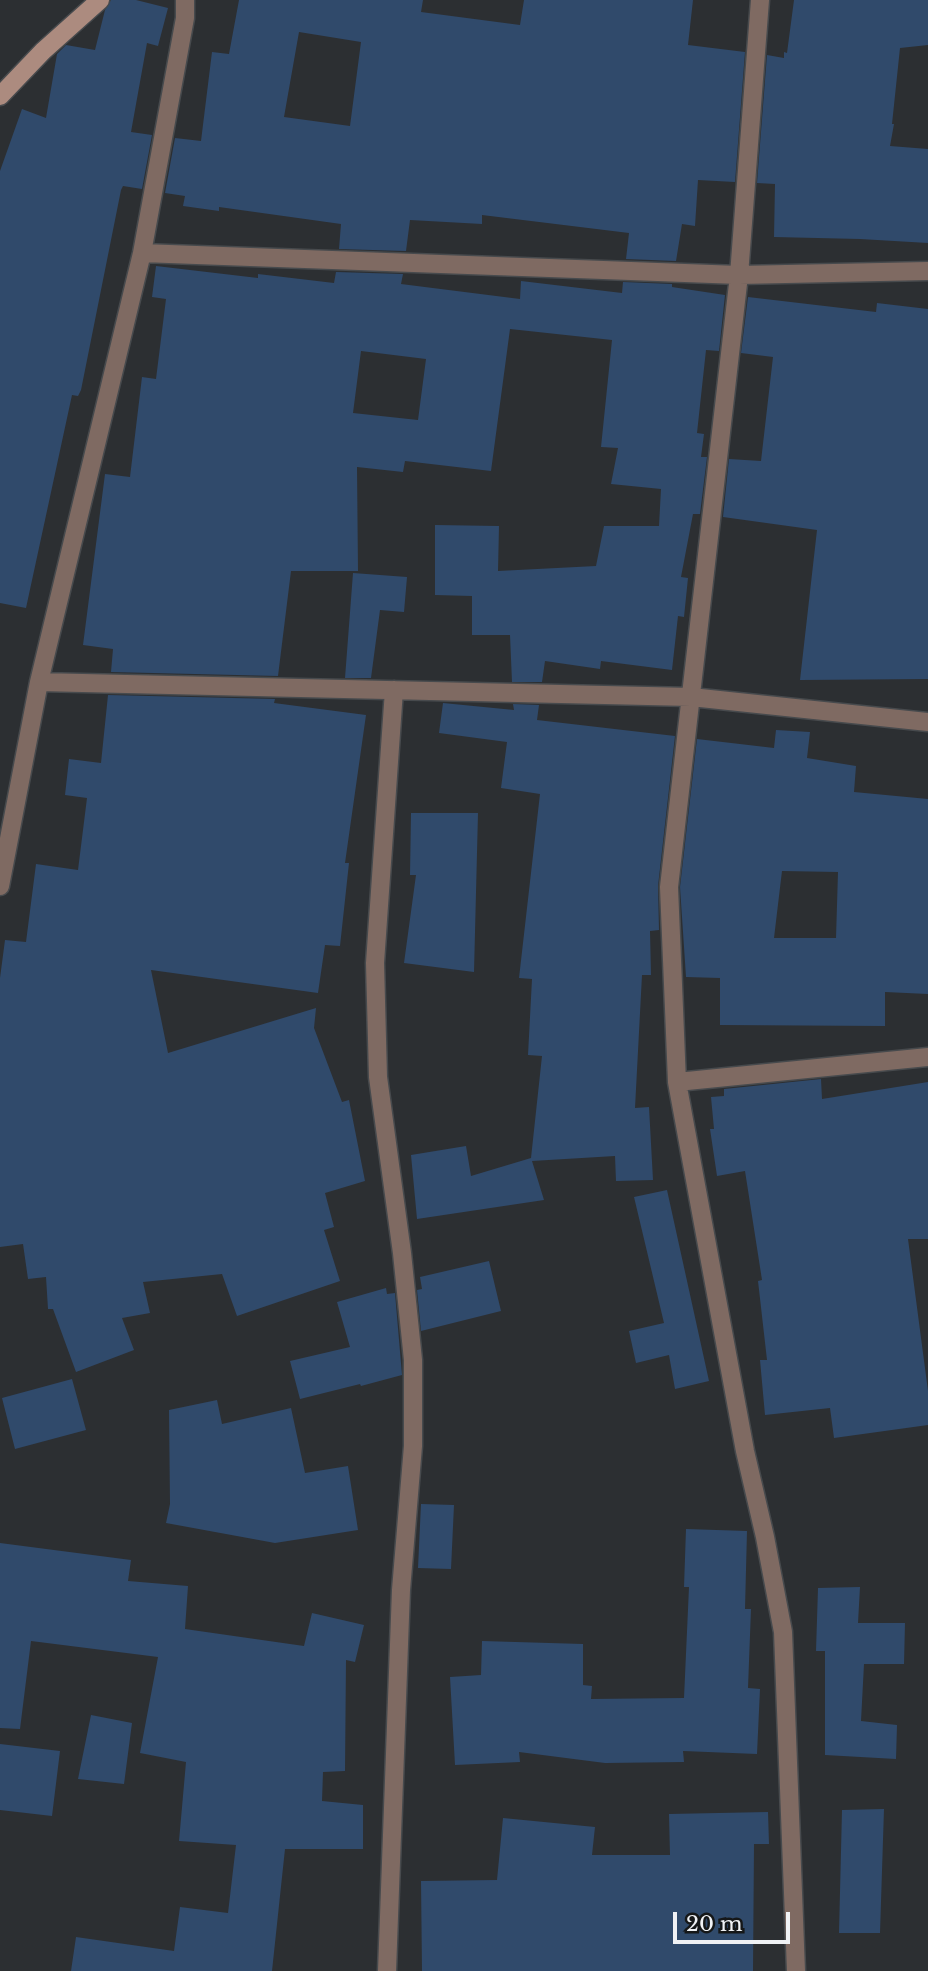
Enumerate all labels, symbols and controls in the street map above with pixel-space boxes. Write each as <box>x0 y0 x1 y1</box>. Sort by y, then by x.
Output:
scale bar <box>676 1898 793 1942</box>
text: 20 m <box>686 1911 743 1937</box>

